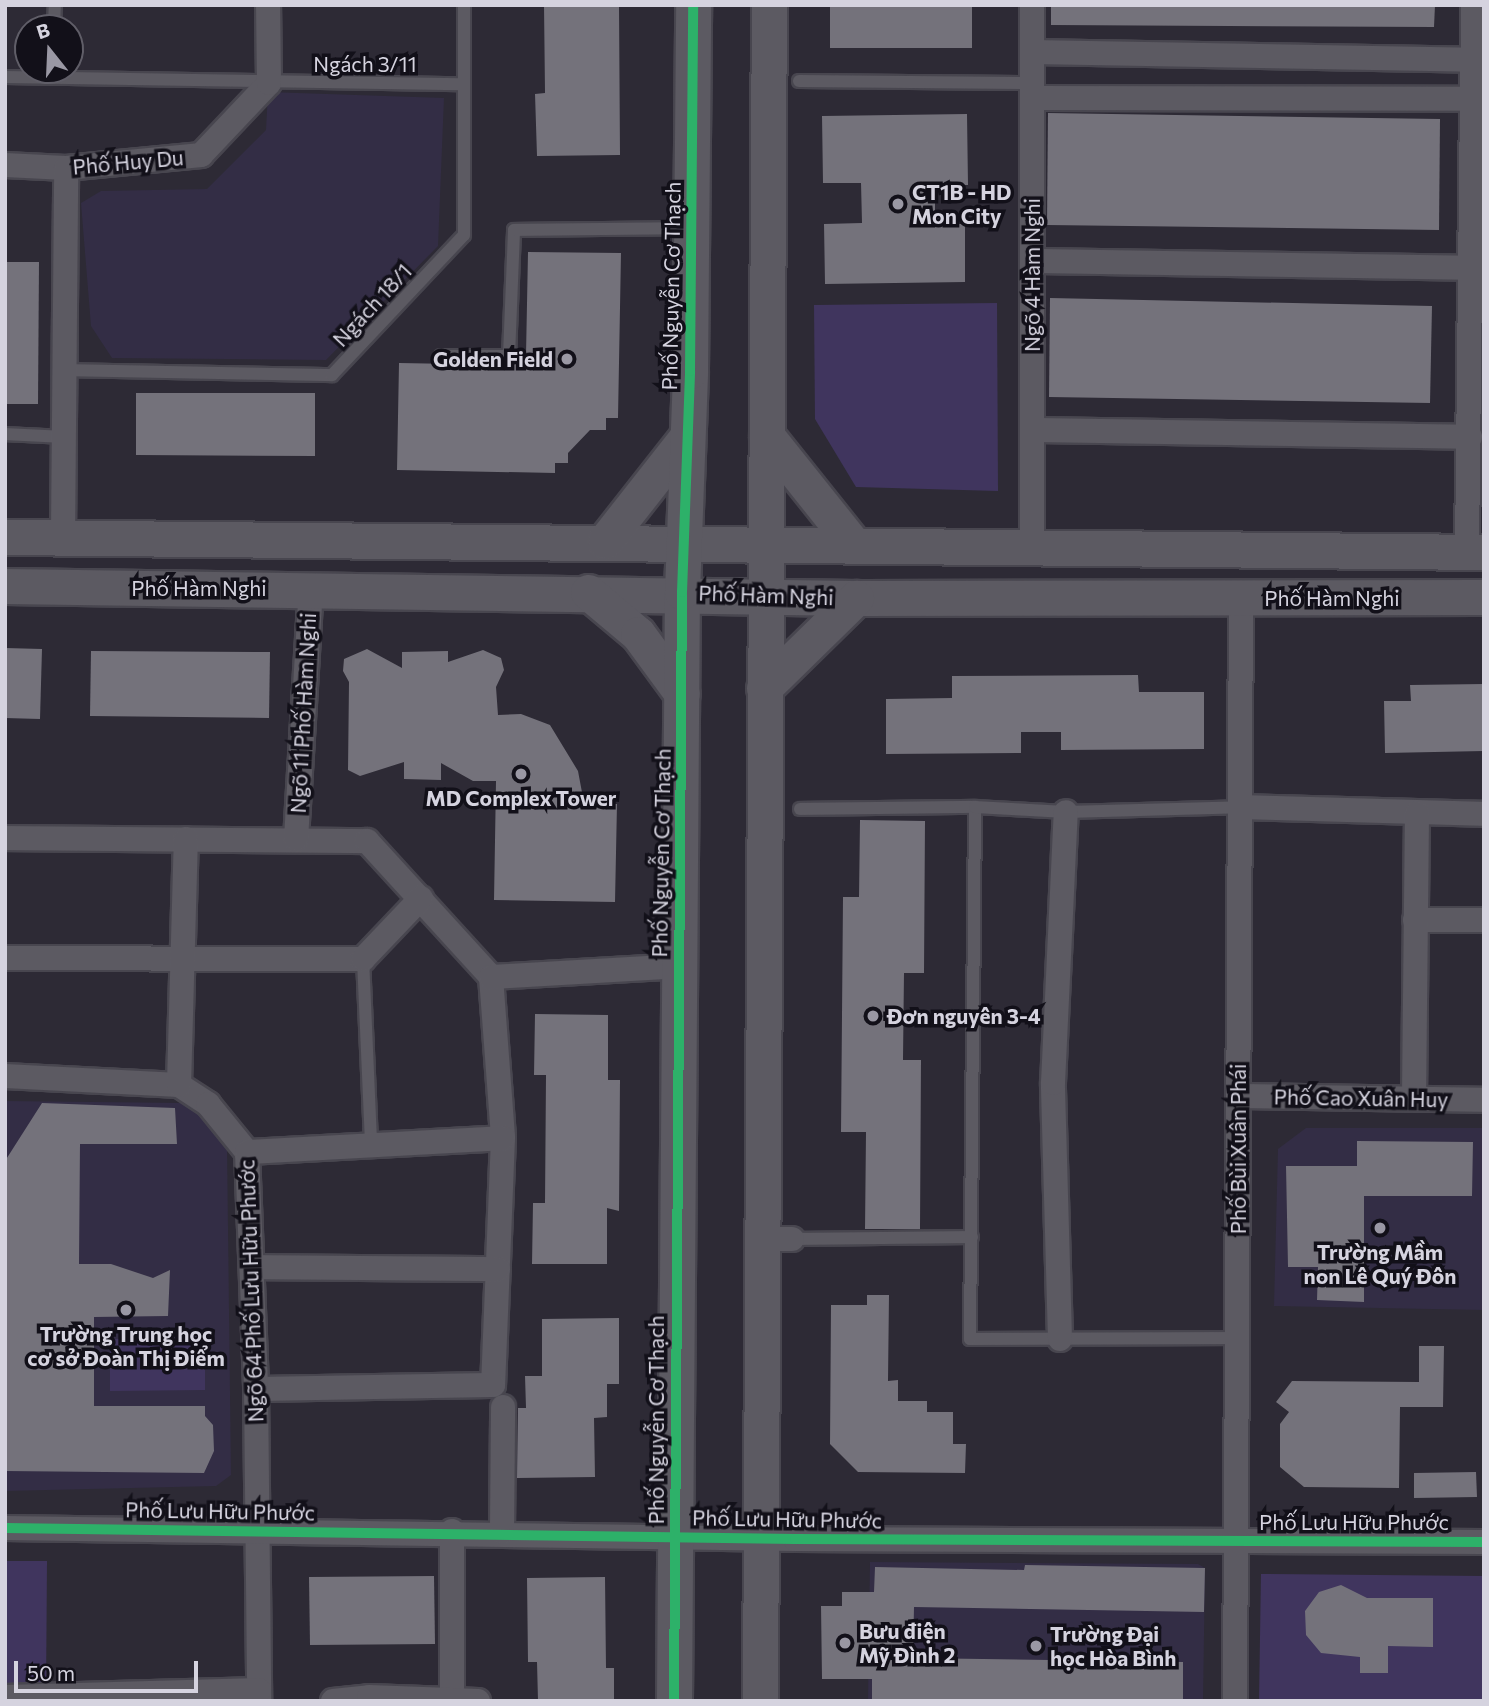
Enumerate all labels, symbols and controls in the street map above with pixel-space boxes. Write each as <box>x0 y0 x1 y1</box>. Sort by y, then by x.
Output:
north arrow <box>14 14 84 84</box>
text: B <box>33 18 53 43</box>
street label: Ngách 3/11 <box>313 51 417 77</box>
street label: Phố Huy Du <box>71 145 185 179</box>
place label: CT1B - HD Mon City <box>912 179 1011 229</box>
street label: Phố Nguyễn Cơ Thạch <box>657 181 685 391</box>
marker: CT1B - HD Mon City <box>890 196 906 212</box>
street label: Ngõ 4 Hàm Nghi <box>1019 198 1045 352</box>
street label: Ngách 18/1 <box>327 258 417 352</box>
place label: Golden Field <box>433 346 553 372</box>
marker: Golden Field <box>559 351 575 367</box>
street label: Phố Hàm Nghi <box>131 575 267 601</box>
street label: Phố Hàm Nghi <box>698 580 834 610</box>
street label: Phố Hàm Nghi <box>1264 585 1400 611</box>
street label: Ngõ 11 Phố Hàm Nghi <box>285 612 321 814</box>
street label: Phố Nguyễn Cơ Thạch <box>647 748 675 958</box>
marker: MD Complex Tower <box>513 766 529 782</box>
place label: MD Complex Tower <box>426 785 616 811</box>
place label: Đơn nguyên 3-4 <box>887 1003 1041 1029</box>
marker: Đơn nguyên 3-4 <box>865 1008 881 1024</box>
street label: Phố Bùi Xuân Phái <box>1225 1064 1251 1234</box>
street label: Phố Cao Xuân Huy <box>1273 1084 1449 1112</box>
street label: Ngõ 64 Phố Lưu Hữu Phước <box>234 1159 268 1423</box>
marker: Trường Mầm non Lê Quý Đôn <box>1372 1220 1388 1236</box>
place label: Trường Mầm non Lê Quý Đôn <box>1304 1239 1456 1289</box>
marker: Trường Trung học cơ sở Đoàn Thị Điểm <box>118 1302 134 1318</box>
street label: Phố Nguyễn Cơ Thạch <box>643 1316 669 1524</box>
place label: Trường Trung học cơ sở Đoàn Thị Điểm <box>27 1321 225 1371</box>
street label: Phố Lưu Hữu Phước <box>125 1497 315 1525</box>
street label: Phố Lưu Hữu Phước <box>692 1505 882 1533</box>
street label: Phố Lưu Hữu Phước <box>1259 1509 1449 1535</box>
place label: Bưu điện Mỹ Đình 2 <box>859 1618 956 1668</box>
place label: Trường Đại học Hòa Bình <box>1050 1621 1176 1671</box>
marker: Bưu điện Mỹ Đình 2 <box>837 1635 853 1651</box>
marker: Trường Đại học Hòa Bình <box>1028 1638 1044 1654</box>
scale bar <box>18 1646 201 1690</box>
text: 50 m <box>27 1660 75 1685</box>

